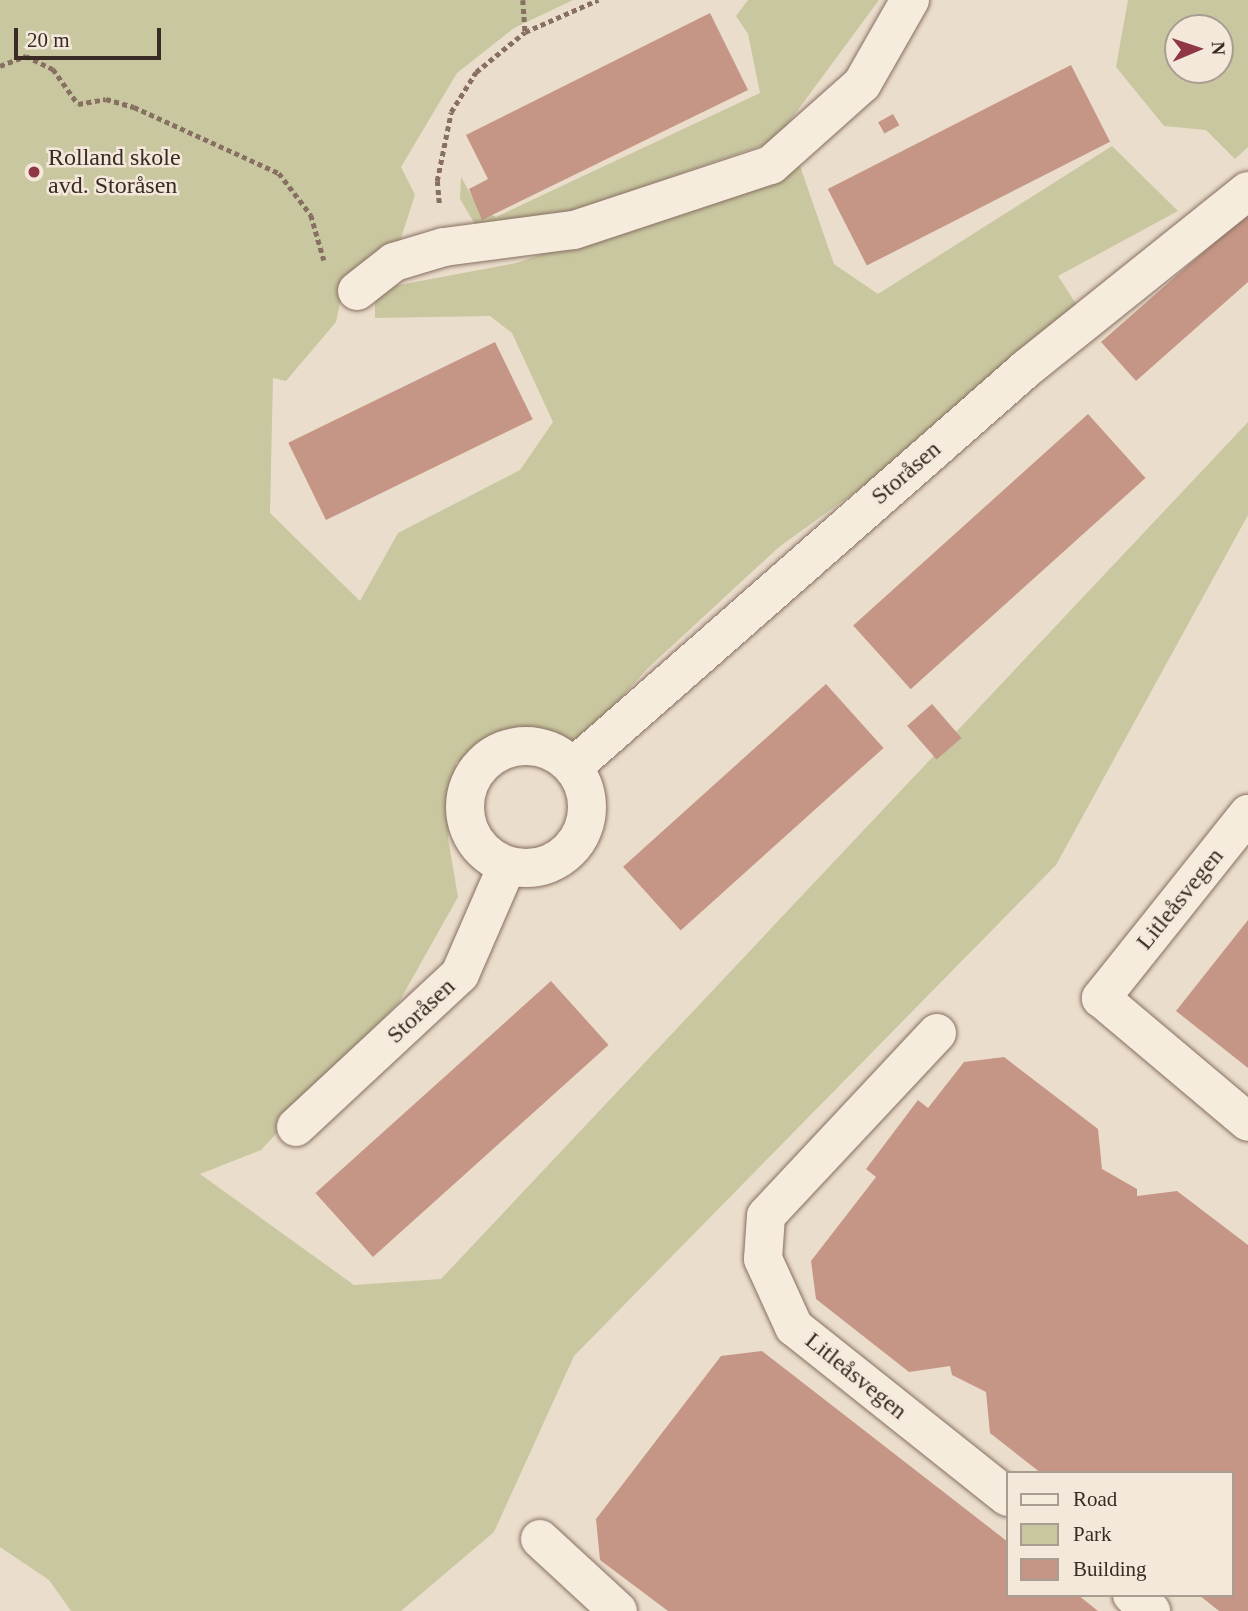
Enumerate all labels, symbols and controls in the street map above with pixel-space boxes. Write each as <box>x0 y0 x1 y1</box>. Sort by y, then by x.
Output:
scale bar <box>18 14 164 58</box>
north arrow <box>1164 14 1234 84</box>
text: 20 m <box>27 28 70 52</box>
text: N <box>1208 41 1229 56</box>
place label: Rolland skole avd. Storåsen <box>48 144 181 200</box>
marker: Rolland skole avd. Storåsen <box>26 164 42 180</box>
street label: Storåsen <box>865 435 947 511</box>
street label: Litleåsvegen <box>1130 842 1230 956</box>
street label: Storåsen <box>381 972 461 1050</box>
street label: Litleåsvegen <box>799 1326 913 1426</box>
legend <box>1006 1471 1234 1597</box>
text: Road <box>1073 1487 1117 1511</box>
text: Park <box>1073 1522 1112 1546</box>
text: Building <box>1073 1557 1147 1581</box>

